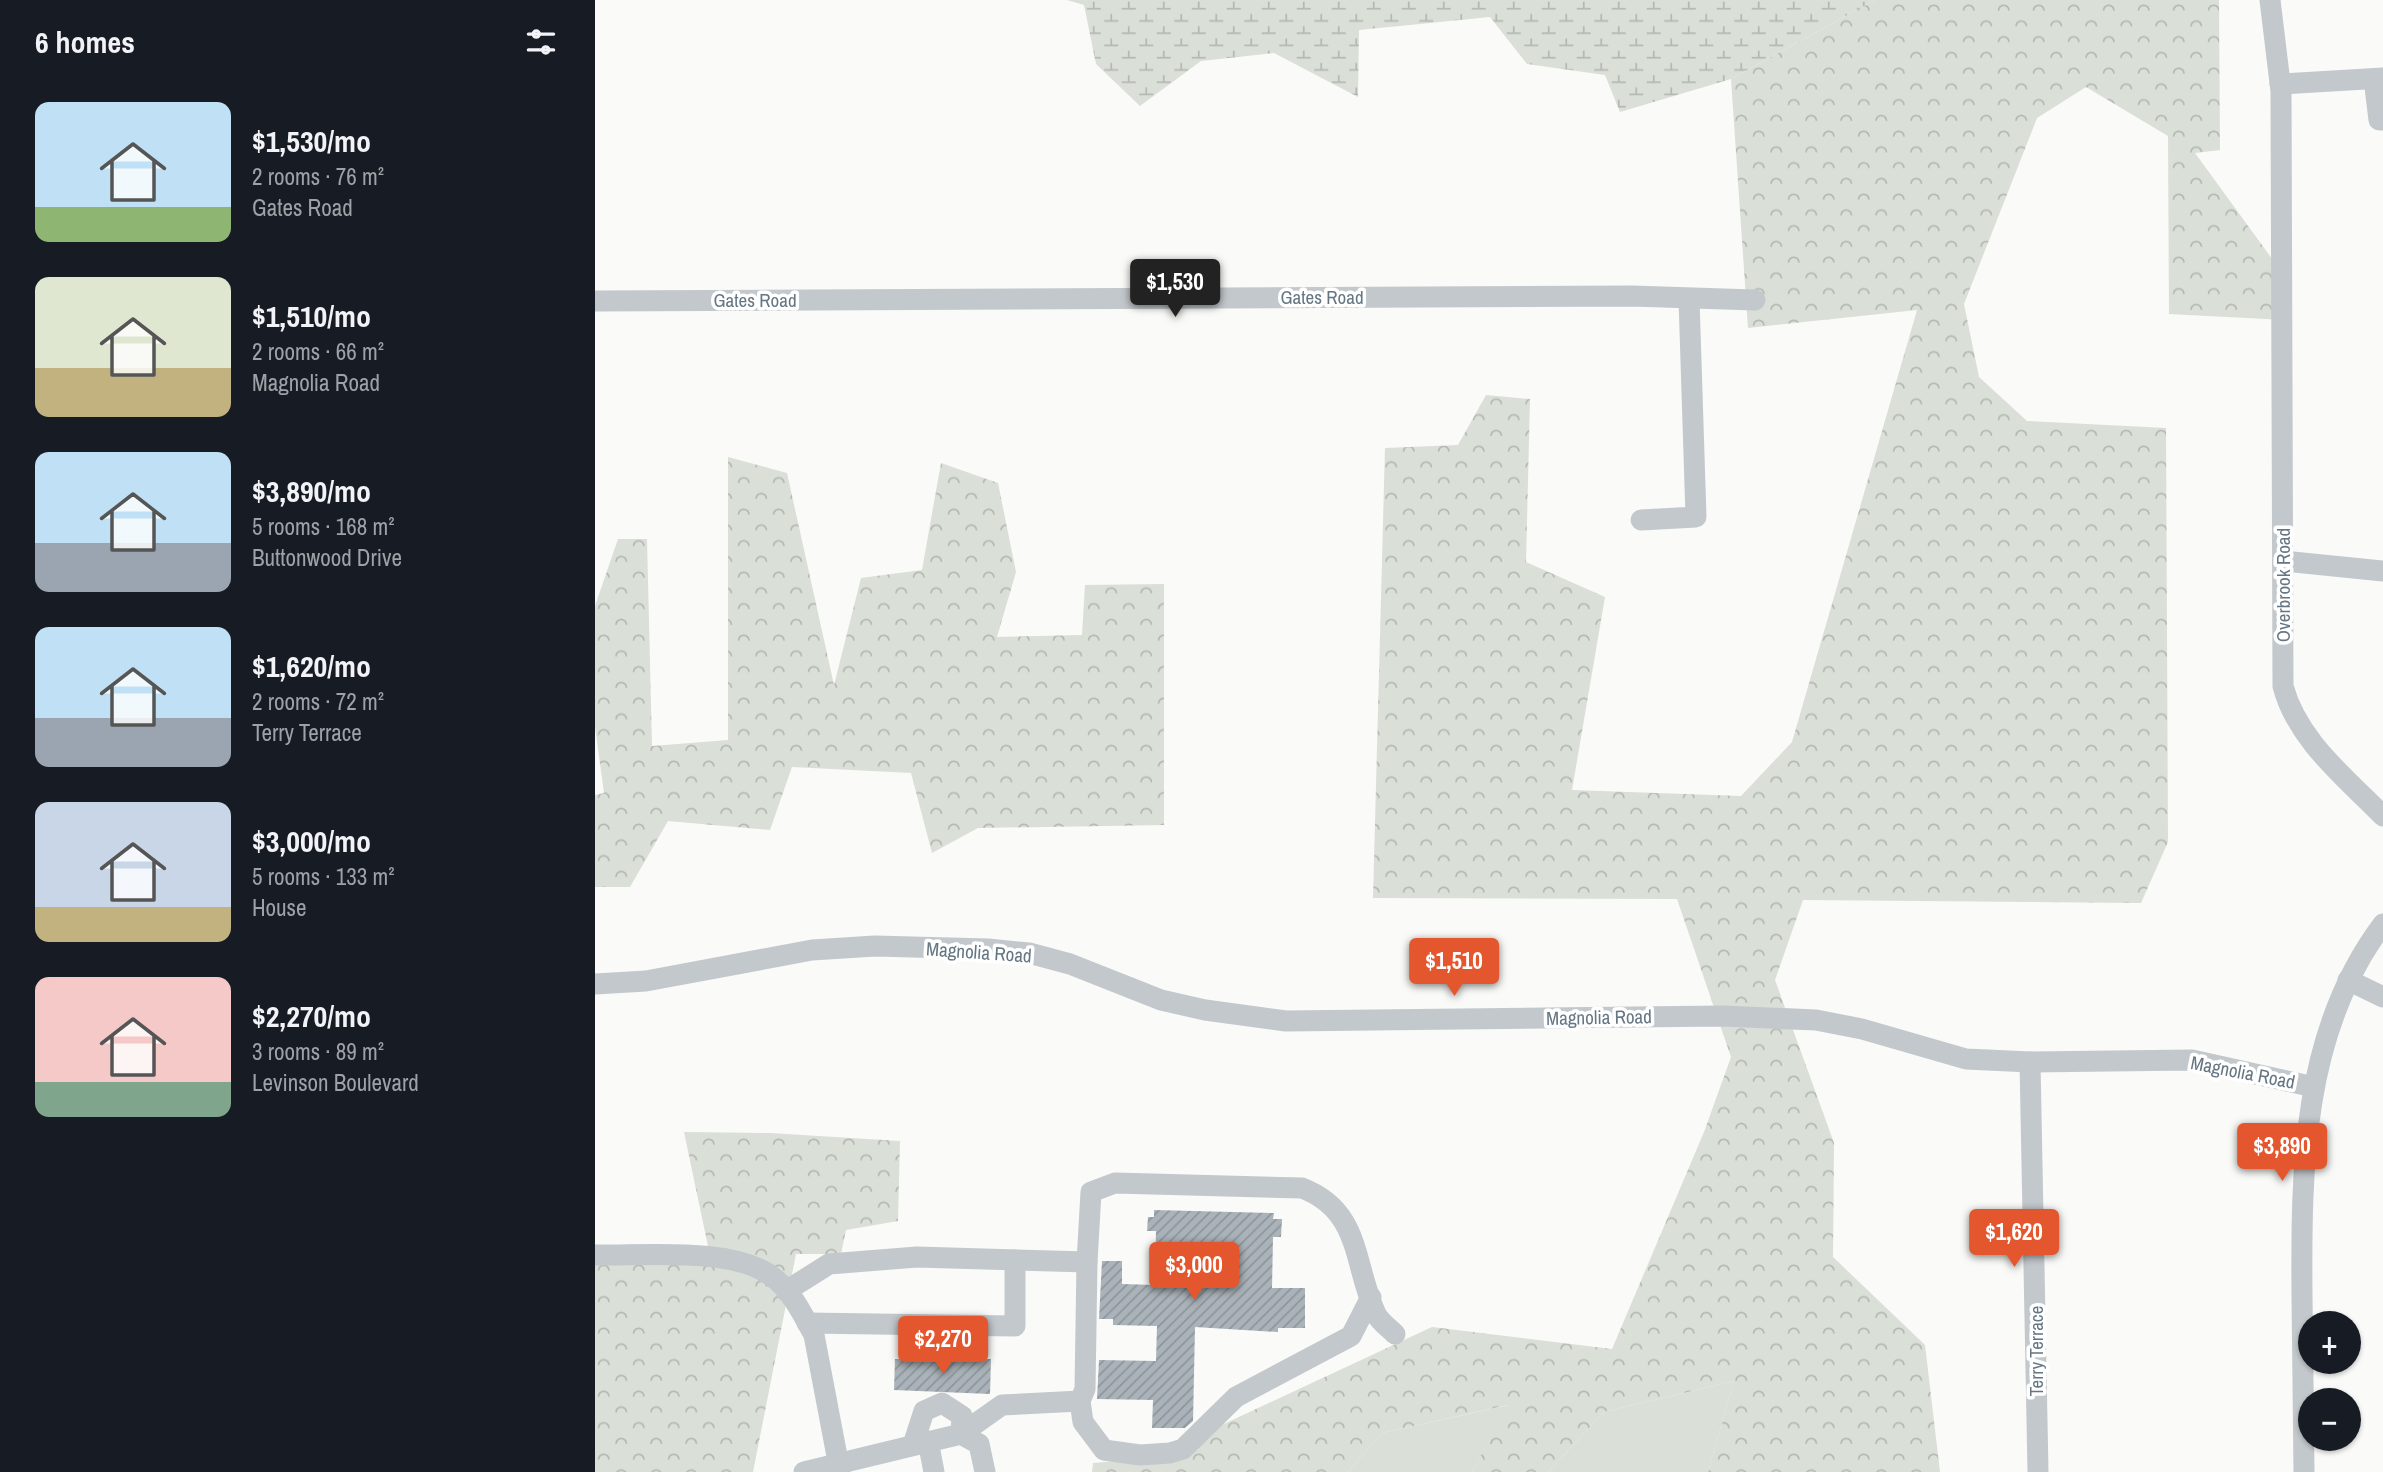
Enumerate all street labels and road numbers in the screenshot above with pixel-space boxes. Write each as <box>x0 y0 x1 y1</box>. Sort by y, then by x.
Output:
street label: Gates Road <box>1280 284 1364 310</box>
street label: Gates Road <box>713 287 797 313</box>
street label: Overbrook Road <box>2270 528 2296 642</box>
street label: Magnolia Road <box>925 935 1033 969</box>
street label: Magnolia Road <box>1546 1003 1652 1031</box>
street label: Magnolia Road <box>2189 1049 2297 1095</box>
street label: Terry Terrace <box>2023 1306 2049 1396</box>

